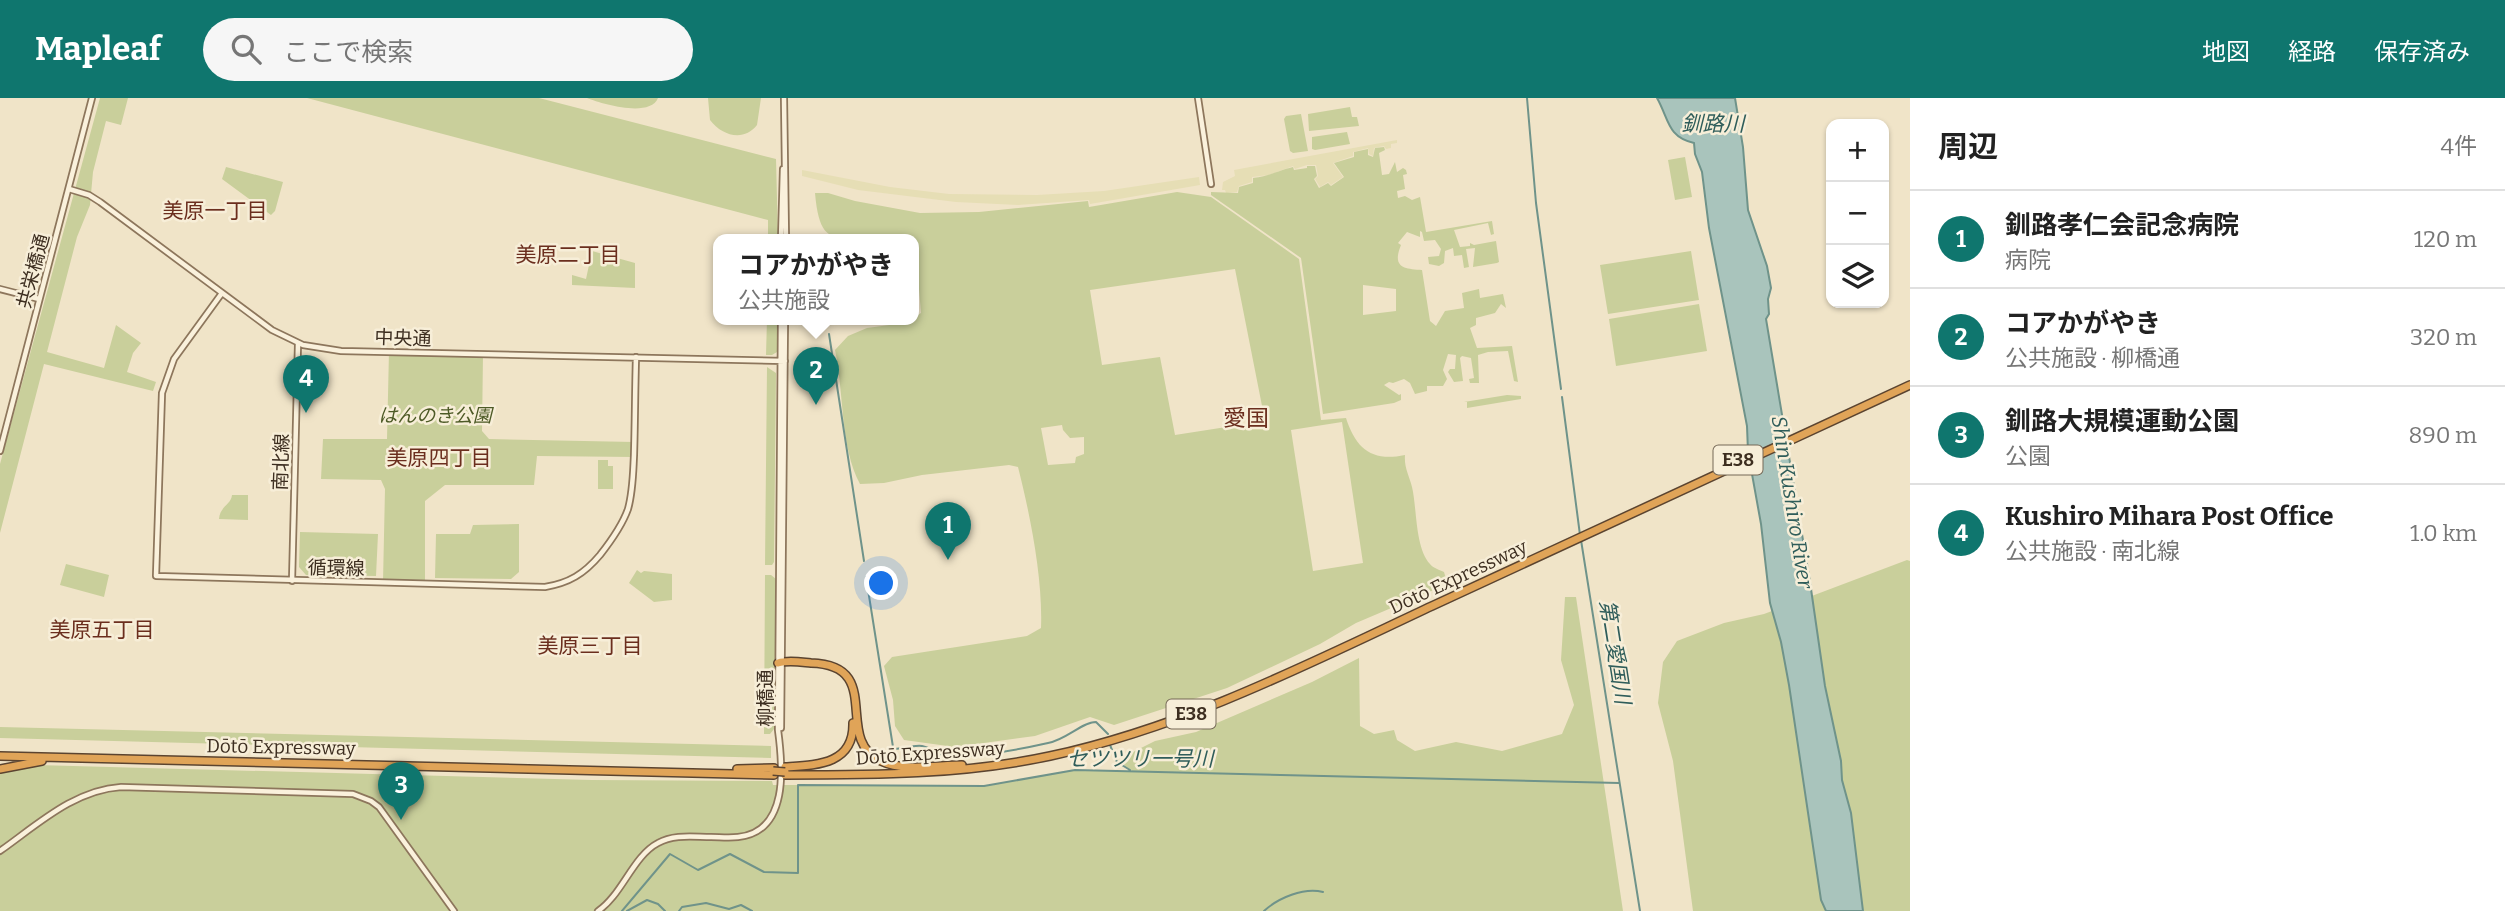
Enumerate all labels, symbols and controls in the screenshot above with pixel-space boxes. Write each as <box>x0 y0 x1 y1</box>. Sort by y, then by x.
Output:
search box <box>203 18 693 81</box>
text: Mapleaf <box>35 29 161 69</box>
icon: search <box>227 30 265 68</box>
text: ここで検索 <box>283 37 413 68</box>
text: 地図 <box>2202 38 2250 66</box>
text: 経路 <box>2288 38 2336 66</box>
text: 保存済み <box>2374 38 2470 66</box>
water label: 釧路川 <box>1682 111 1746 137</box>
map controls <box>1826 119 1889 308</box>
button: + <box>1826 119 1889 182</box>
text: 周辺 <box>1938 129 1998 165</box>
text: 4件 <box>2441 132 2477 160</box>
button: − <box>1826 182 1889 245</box>
district label: 美原一丁目 <box>163 198 268 224</box>
text: 釧路孝仁会記念病院 <box>2005 210 2239 241</box>
text: 1 <box>1956 225 1966 253</box>
text: 120 m <box>2414 225 2477 253</box>
street label: 共栄橋通 <box>12 231 54 311</box>
popup <box>713 234 919 325</box>
district label: 美原二丁目 <box>516 242 621 268</box>
button: layers <box>1826 245 1889 308</box>
text: 病院 <box>2005 246 2051 274</box>
text: コアかがやき <box>738 250 894 281</box>
text: 公共施設 <box>738 286 830 314</box>
text: コアかがやき <box>2005 308 2161 339</box>
text: 2 <box>1955 323 1967 351</box>
text: 320 m <box>2410 323 2477 351</box>
street label: 中央通 <box>374 326 432 350</box>
text: 公共施設 · 柳橋通 <box>2005 344 2180 372</box>
pin: 2 <box>793 347 839 405</box>
pin: 4 <box>283 355 329 413</box>
park label: はんのき公園 <box>378 404 495 427</box>
district label: 愛国 <box>1223 404 1269 432</box>
text: 釧路大規模運動公園 <box>2005 406 2239 437</box>
water label: Shin Kushiro River <box>1766 414 1819 592</box>
text: 3 <box>1954 421 1968 449</box>
text: 890 m <box>2408 421 2477 449</box>
street label: 南北線 <box>269 433 293 491</box>
text: 公園 <box>2005 442 2051 470</box>
district label: 美原四丁目 <box>387 445 492 471</box>
road number: E38 <box>1714 446 1762 474</box>
text: Kushiro Mihara Post Office <box>2005 501 2333 532</box>
pin: 1 <box>925 502 971 560</box>
text: 4 <box>1954 519 1968 547</box>
text: 1.0 km <box>2410 519 2477 547</box>
street label: Dōtō Expressway <box>1385 535 1531 619</box>
text: 公共施設 · 南北線 <box>2005 537 2180 565</box>
street label: 循環線 <box>307 556 365 580</box>
your location <box>864 566 898 600</box>
water label: 第二愛国川 <box>1594 598 1636 708</box>
district label: 美原五丁目 <box>50 617 155 643</box>
district label: 美原三丁目 <box>538 633 643 659</box>
street label: 柳橋通 <box>754 669 777 727</box>
road number: E38 <box>1166 700 1216 728</box>
street label: Dōtō Expressway <box>206 734 357 760</box>
street label: Dōtō Expressway <box>855 736 1006 770</box>
water label: セツツリ一号川 <box>1067 746 1215 772</box>
pin: 3 <box>378 762 424 820</box>

